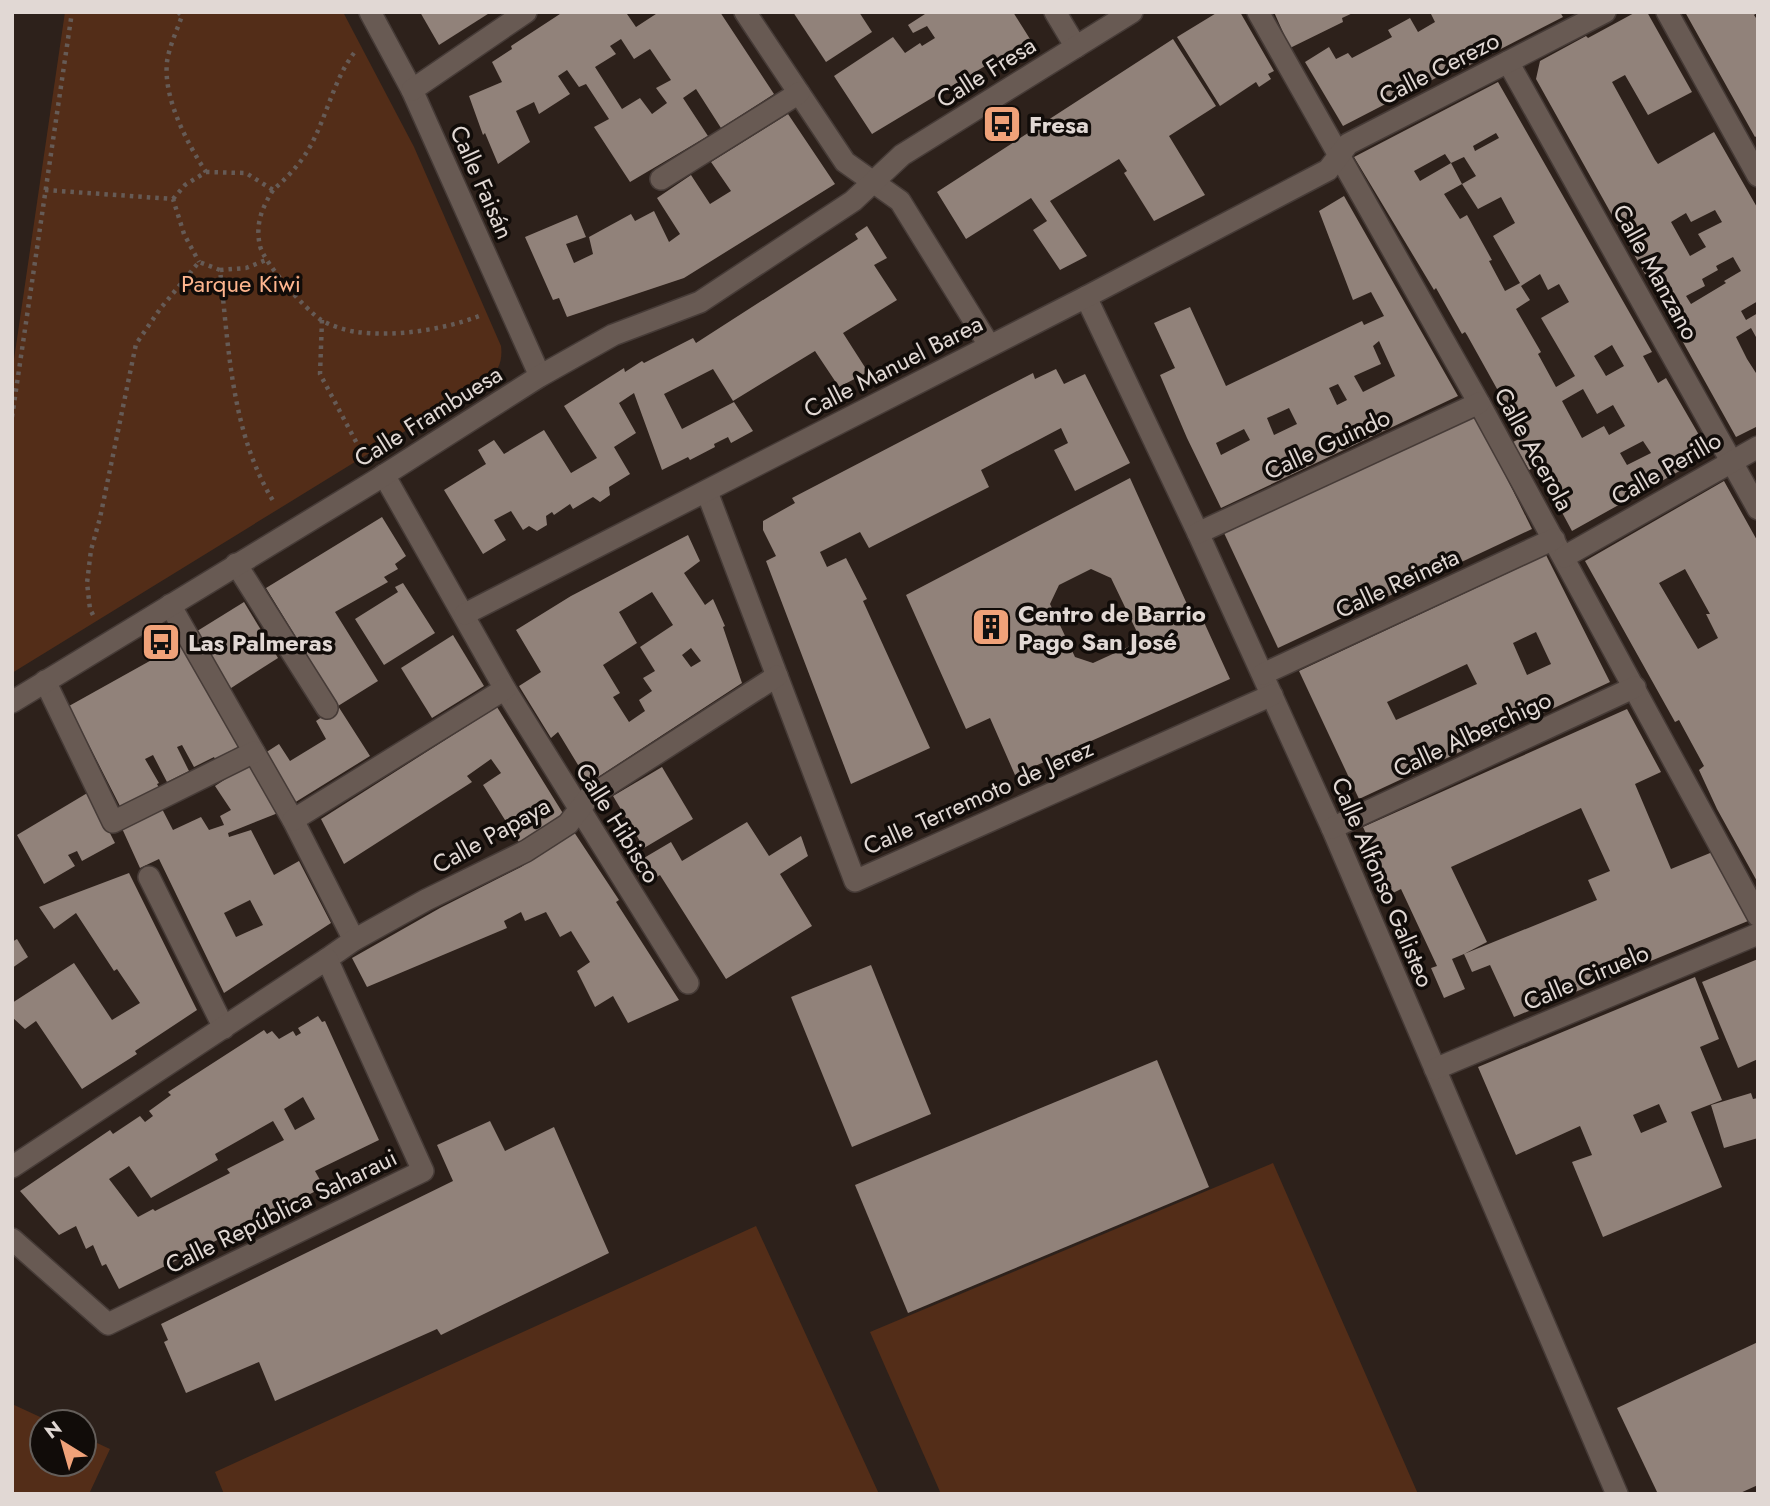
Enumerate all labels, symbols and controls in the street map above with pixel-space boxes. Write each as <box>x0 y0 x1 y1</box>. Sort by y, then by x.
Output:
street label: Calle Cerezo <box>1373 23 1505 113</box>
street label: Calle Fresa <box>929 28 1043 116</box>
bus stop icon: Fresa <box>981 103 1023 145</box>
place label: Fresa <box>1029 107 1089 142</box>
street label: Calle Faisán <box>441 119 523 245</box>
street label: Calle Manzano <box>1604 198 1708 346</box>
park label: Parque Kiwi <box>181 266 301 301</box>
street label: Calle Manuel Barea <box>797 306 989 426</box>
street label: Calle Frambuesa <box>347 357 509 475</box>
street label: Calle Acerola <box>1486 381 1582 517</box>
street label: Calle Guindo <box>1258 400 1396 488</box>
street label: Calle Perillo <box>1604 422 1728 514</box>
street label: Calle Reineta <box>1329 539 1465 627</box>
place label: Centro de Barrio Pago San José <box>1018 596 1206 659</box>
building icon: Centro de Barrio Pago San José <box>970 606 1012 648</box>
bus stop icon: Las Palmeras <box>140 621 182 663</box>
place label: Las Palmeras <box>188 625 333 660</box>
street label: Calle Alberchigo <box>1387 682 1557 786</box>
street label: Calle Terremoto de Jerez <box>857 731 1099 863</box>
street label: Calle Hibisco <box>567 756 669 890</box>
street label: Calle Alfonso Galisteo <box>1323 771 1443 993</box>
street label: Calle Papaya <box>426 788 556 882</box>
street label: Calle Ciruelo <box>1518 935 1654 1019</box>
street label: Calle República Saharaui <box>159 1140 403 1282</box>
north arrow <box>28 1408 98 1478</box>
text: N <box>39 1414 67 1445</box>

